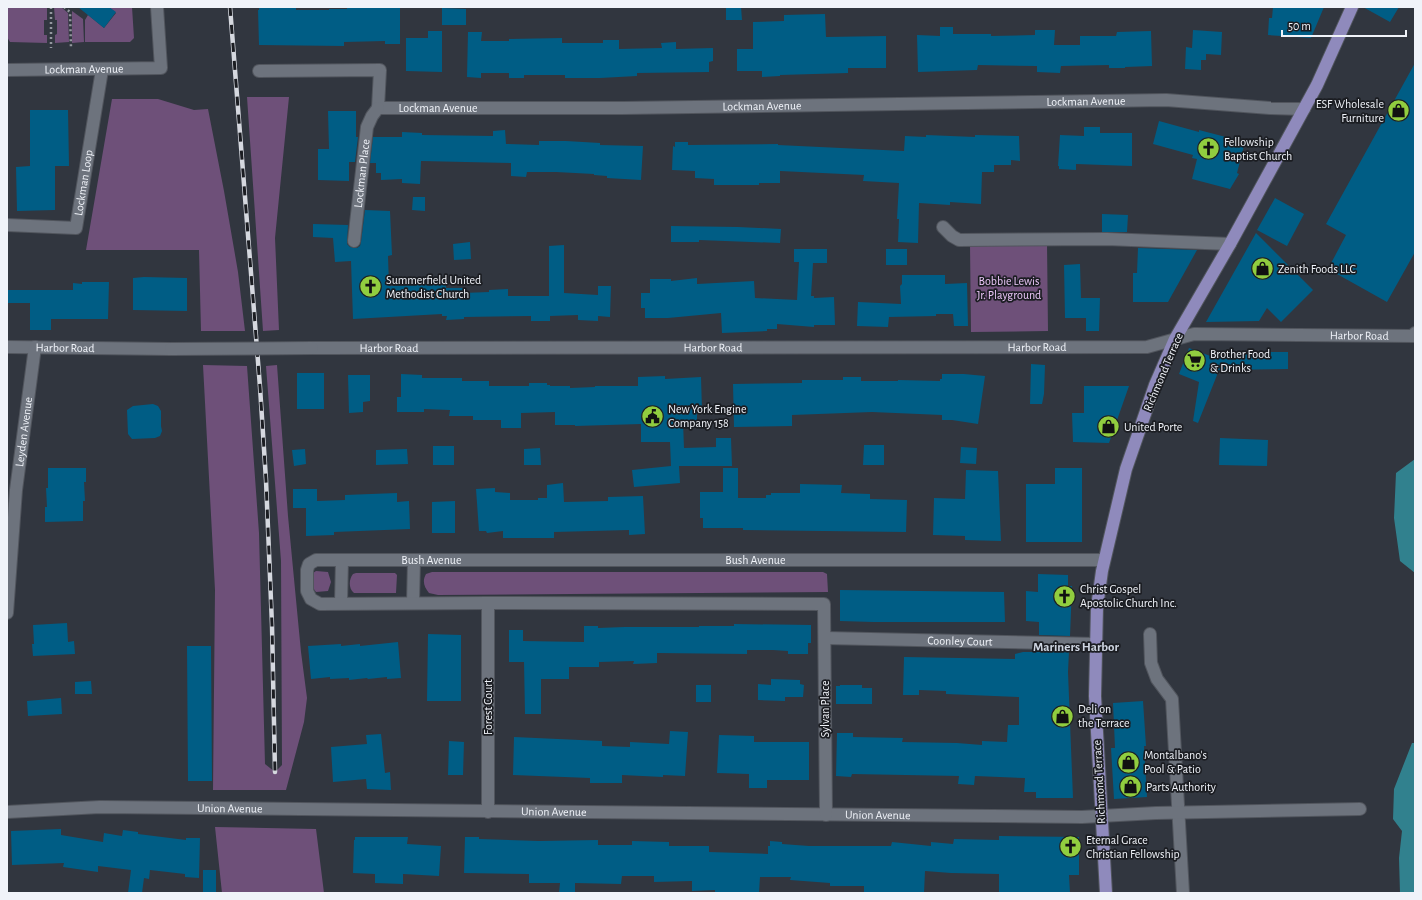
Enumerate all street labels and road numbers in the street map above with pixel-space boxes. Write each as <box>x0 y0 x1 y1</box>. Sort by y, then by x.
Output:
street label: Lockman Avenue <box>44 62 124 76</box>
street label: Lockman Avenue <box>1046 95 1126 108</box>
street label: Lockman Avenue <box>722 99 802 113</box>
street label: Lockman Avenue <box>398 102 478 114</box>
street label: Lockman Place <box>352 138 372 208</box>
street label: Lockman Loop <box>72 149 95 217</box>
street label: Harbor Road <box>1330 329 1389 342</box>
street label: Richmond Terrace <box>1141 331 1185 413</box>
street label: Harbor Road <box>35 341 95 354</box>
street label: Harbor Road <box>683 341 743 354</box>
street label: Harbor Road <box>1007 341 1067 353</box>
street label: Harbor Road <box>359 342 419 354</box>
street label: Leyden Avenue <box>13 396 34 467</box>
street label: Bush Avenue <box>401 554 462 566</box>
street label: Bush Avenue <box>725 554 786 566</box>
street label: Coonley Court <box>927 634 993 648</box>
street label: Forest Court <box>482 679 494 735</box>
street label: Sylvan Place <box>819 681 832 737</box>
street label: Richmond Terrace <box>1091 740 1107 824</box>
street label: Union Avenue <box>197 802 263 815</box>
street label: Union Avenue <box>521 805 587 818</box>
street label: Union Avenue <box>845 809 911 821</box>

